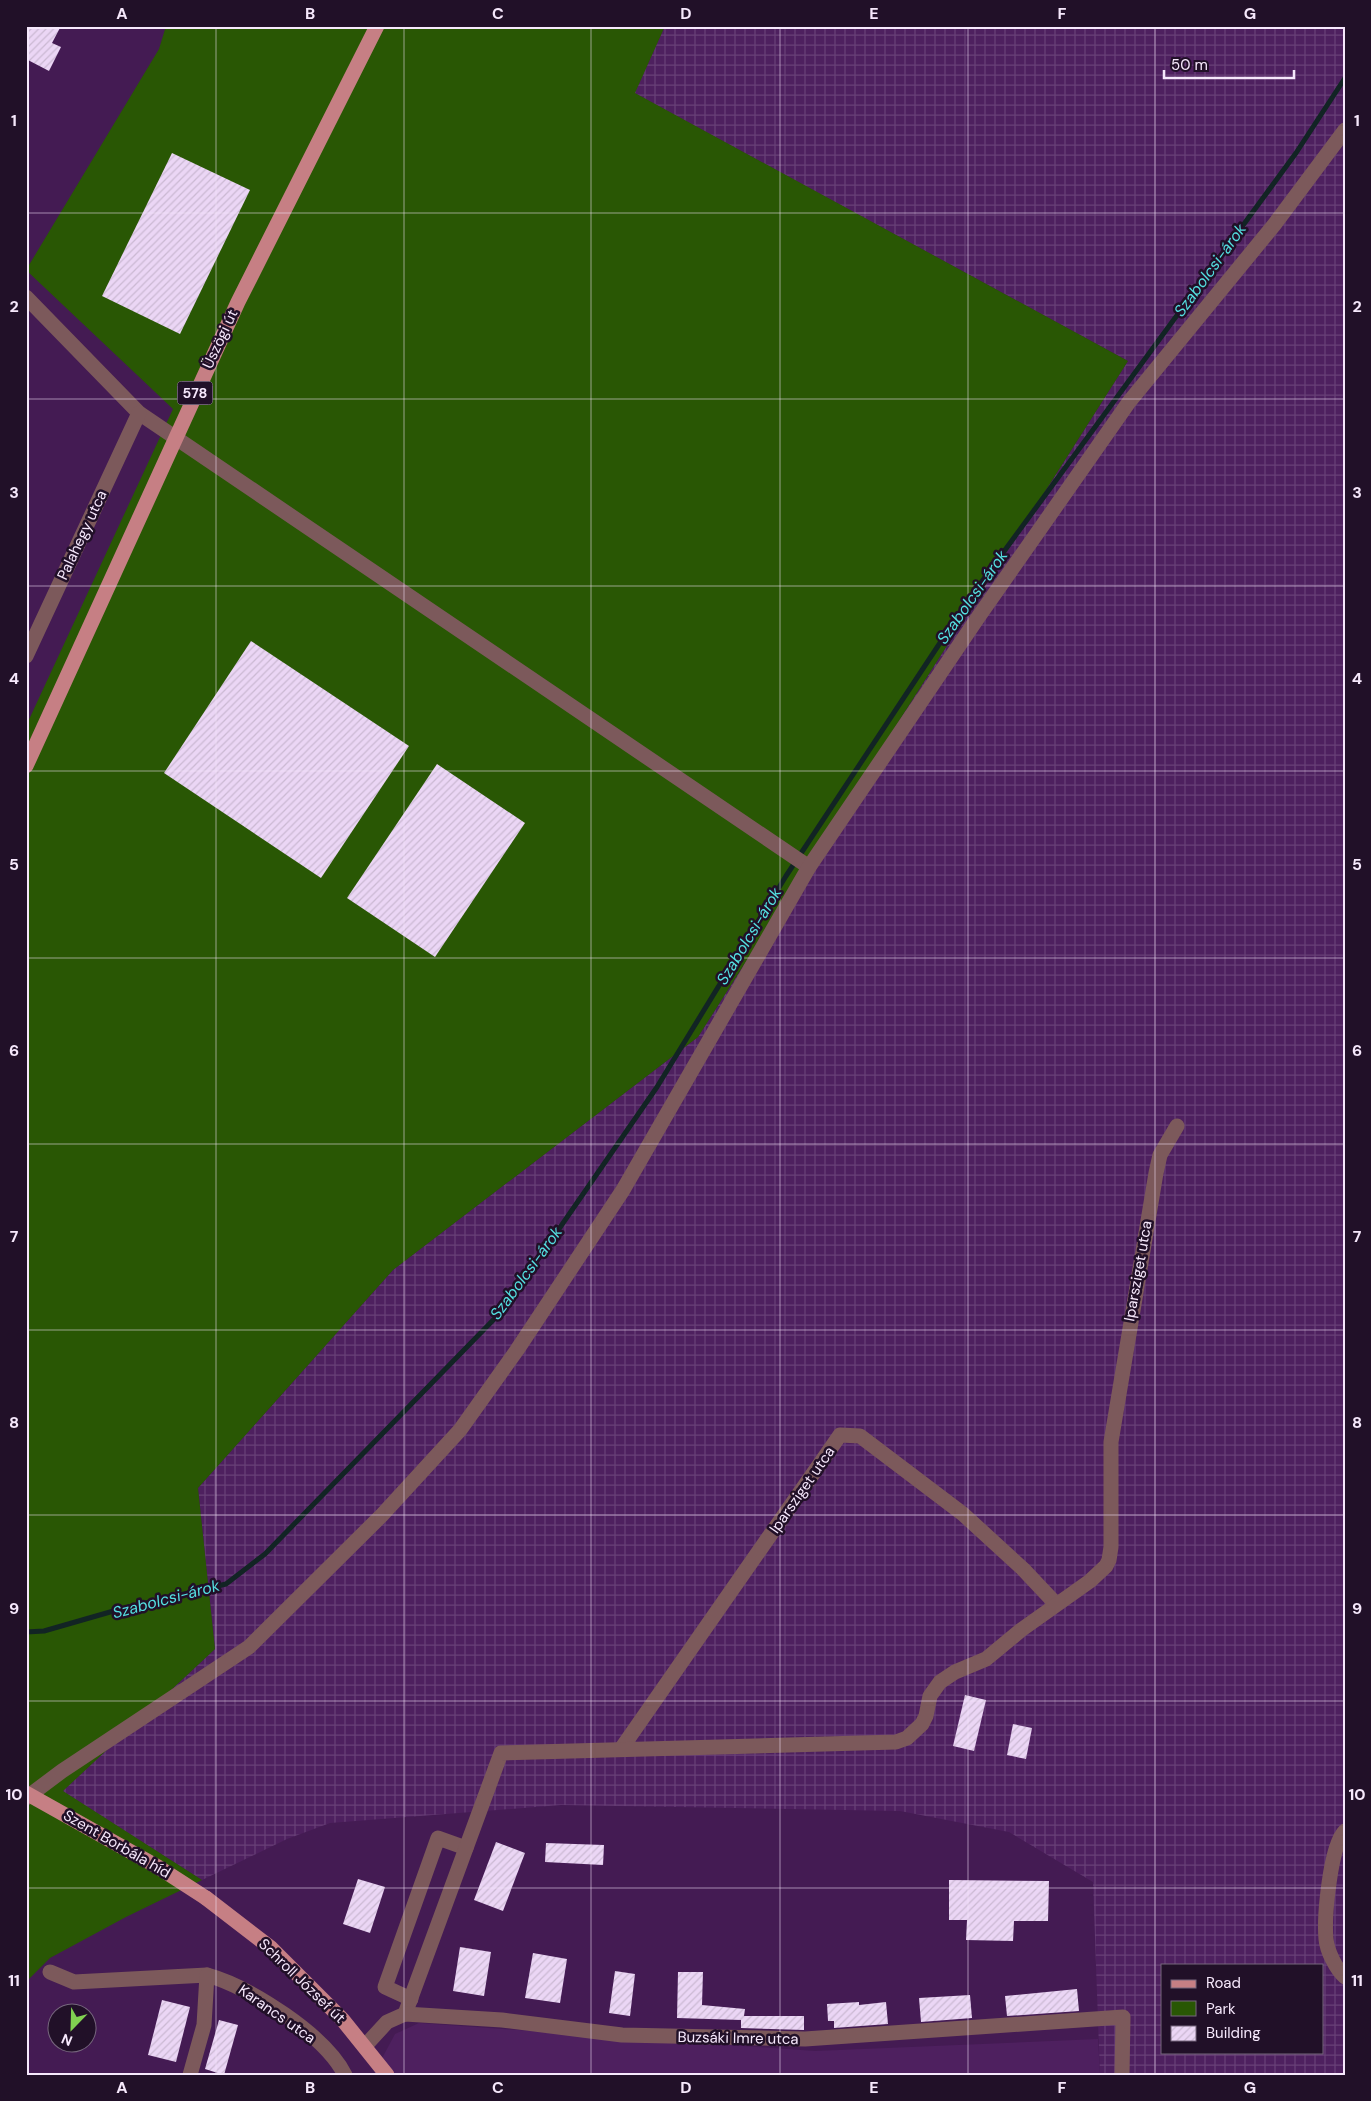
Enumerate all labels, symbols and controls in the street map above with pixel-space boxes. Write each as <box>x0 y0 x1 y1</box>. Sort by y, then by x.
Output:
text: A <box>116 3 128 24</box>
text: B <box>305 3 315 24</box>
text: C <box>492 3 504 24</box>
text: D <box>680 3 692 24</box>
text: E <box>869 3 879 24</box>
text: F <box>1058 3 1067 24</box>
text: G <box>1244 3 1256 24</box>
scale bar <box>1164 48 1294 80</box>
text: 50 m <box>1171 55 1208 75</box>
text: 1 <box>11 110 17 131</box>
text: 1 <box>1354 110 1360 131</box>
water label: Szabolcsi-árok <box>1169 219 1251 321</box>
text: 2 <box>9 296 19 317</box>
text: 2 <box>1352 296 1362 317</box>
street label: Üszögi út <box>198 306 242 372</box>
road number: 578 <box>178 382 212 404</box>
text: 3 <box>9 482 19 503</box>
text: 3 <box>1352 482 1362 503</box>
street label: Palahegy utca <box>52 487 112 583</box>
water label: Szabolcsi-árok <box>932 545 1013 648</box>
text: 4 <box>9 668 19 689</box>
text: 4 <box>1352 668 1362 689</box>
text: 5 <box>9 854 19 875</box>
text: 5 <box>1352 854 1362 875</box>
water label: Szabolcsi-árok <box>712 883 787 989</box>
text: 6 <box>9 1040 19 1061</box>
text: 6 <box>1352 1040 1362 1061</box>
street label: Iparsziget utca <box>1119 1219 1157 1323</box>
water label: Szabolcsi-árok <box>485 1222 567 1324</box>
text: 7 <box>10 1226 19 1247</box>
text: 7 <box>1353 1226 1362 1247</box>
text: 8 <box>9 1412 19 1433</box>
text: 8 <box>1352 1412 1362 1433</box>
street label: Iparsziget utca <box>765 1443 839 1537</box>
water label: Szabolcsi-árok <box>110 1574 223 1623</box>
text: 9 <box>9 1598 19 1619</box>
text: 9 <box>1352 1598 1362 1619</box>
text: 10 <box>5 1784 23 1805</box>
text: 10 <box>1348 1784 1366 1805</box>
street label: Szent Borbála híd <box>60 1805 174 1883</box>
street label: Schroll József út <box>254 1934 350 2028</box>
legend <box>1161 1964 1324 2054</box>
text: 11 <box>8 1970 20 1991</box>
text: 11 <box>1351 1970 1363 1991</box>
text: Road <box>1206 1973 1241 1993</box>
street label: Karancs utca <box>234 1980 320 2048</box>
text: Park <box>1206 1999 1236 2019</box>
north arrow <box>48 2004 98 2054</box>
text: Building <box>1206 2023 1261 2043</box>
street label: Buzsáki Imre utca <box>677 2027 799 2049</box>
text: N <box>59 2030 75 2050</box>
text: A <box>116 2077 128 2098</box>
text: B <box>305 2077 315 2098</box>
text: C <box>492 2077 504 2098</box>
text: D <box>680 2077 692 2098</box>
text: E <box>869 2077 879 2098</box>
text: F <box>1058 2077 1067 2098</box>
text: G <box>1244 2077 1256 2098</box>

